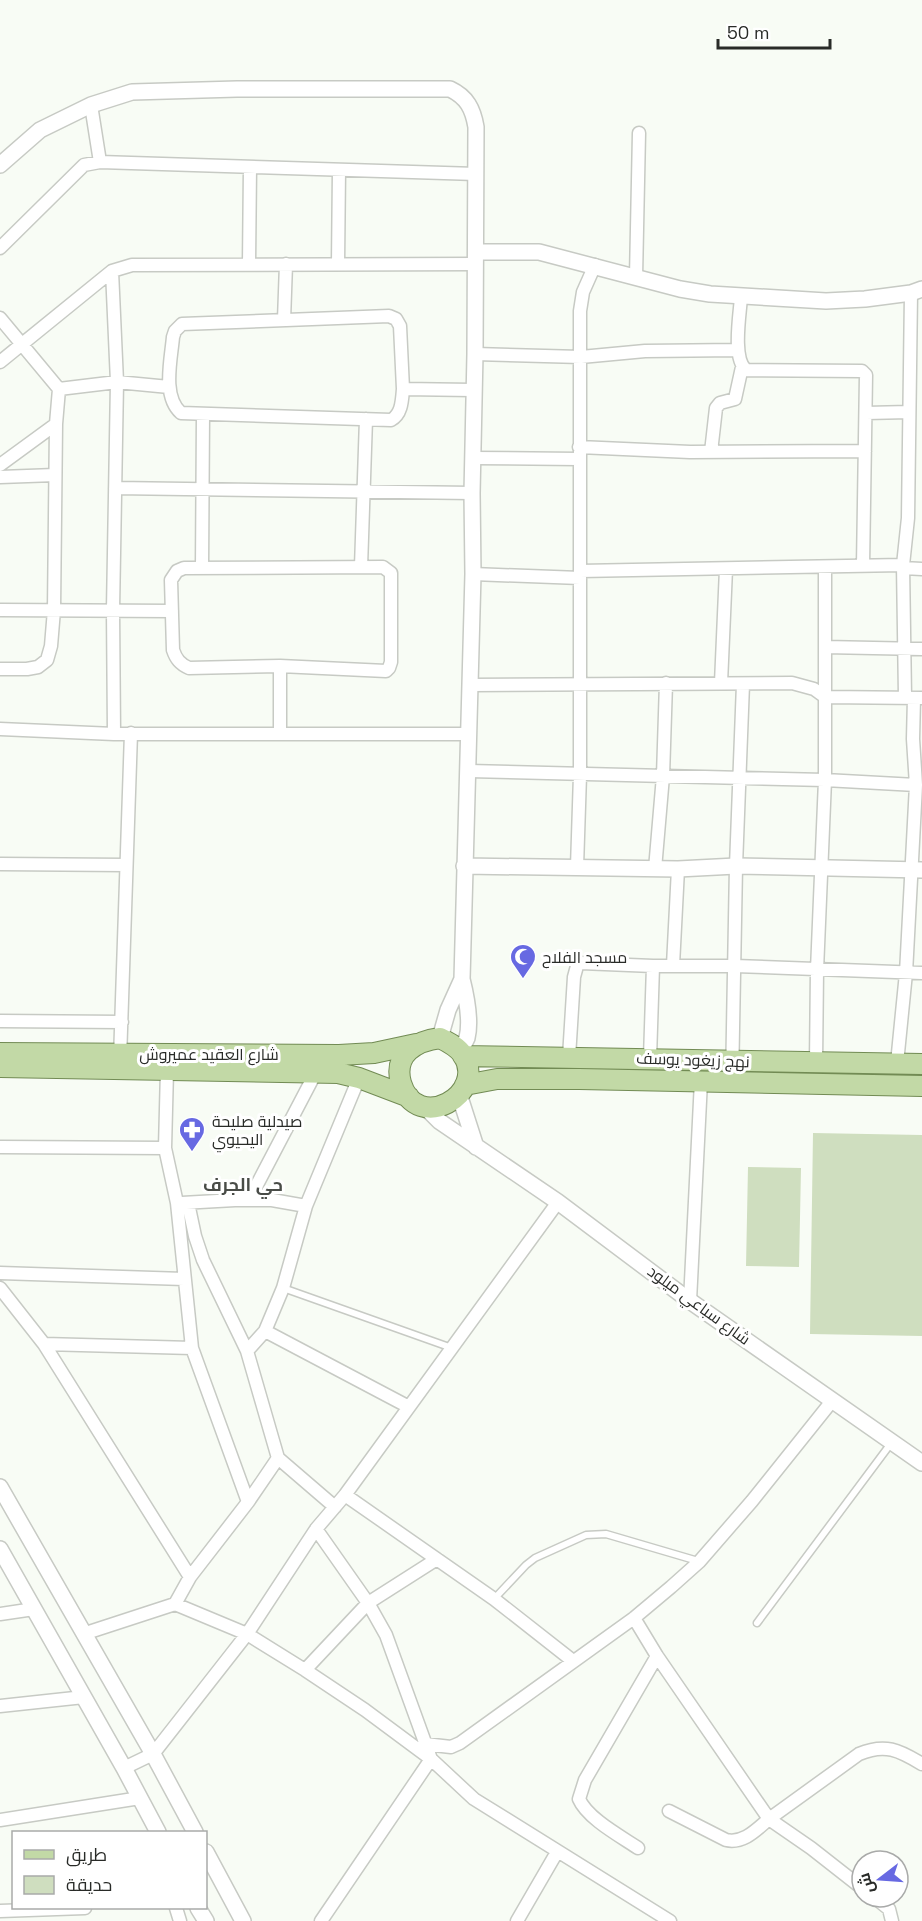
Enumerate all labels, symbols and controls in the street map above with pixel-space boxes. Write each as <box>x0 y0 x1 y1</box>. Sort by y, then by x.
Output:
scale bar <box>718 12 830 50</box>
text: 50 m <box>727 21 769 44</box>
mosque icon: مسجد الفلاح <box>508 942 538 980</box>
place label: مسجد الفلاح <box>542 947 627 969</box>
street label: شارع العقيد عميروش <box>139 1044 279 1066</box>
street label: نهج زيغود يوسف <box>636 1048 750 1073</box>
place label: صيدلية صليحة اليحيوي <box>212 1111 302 1153</box>
pharmacy icon: صيدلية صليحة اليحيوي <box>177 1115 207 1153</box>
district label: حي الجرف <box>203 1173 283 1200</box>
street label: شارع سباعي ميلود <box>642 1261 755 1352</box>
legend <box>12 1831 207 1909</box>
text: طريق <box>66 1843 107 1867</box>
north arrow <box>850 1849 910 1909</box>
text: ش <box>853 1870 879 1896</box>
text: حديقة <box>66 1873 112 1896</box>

